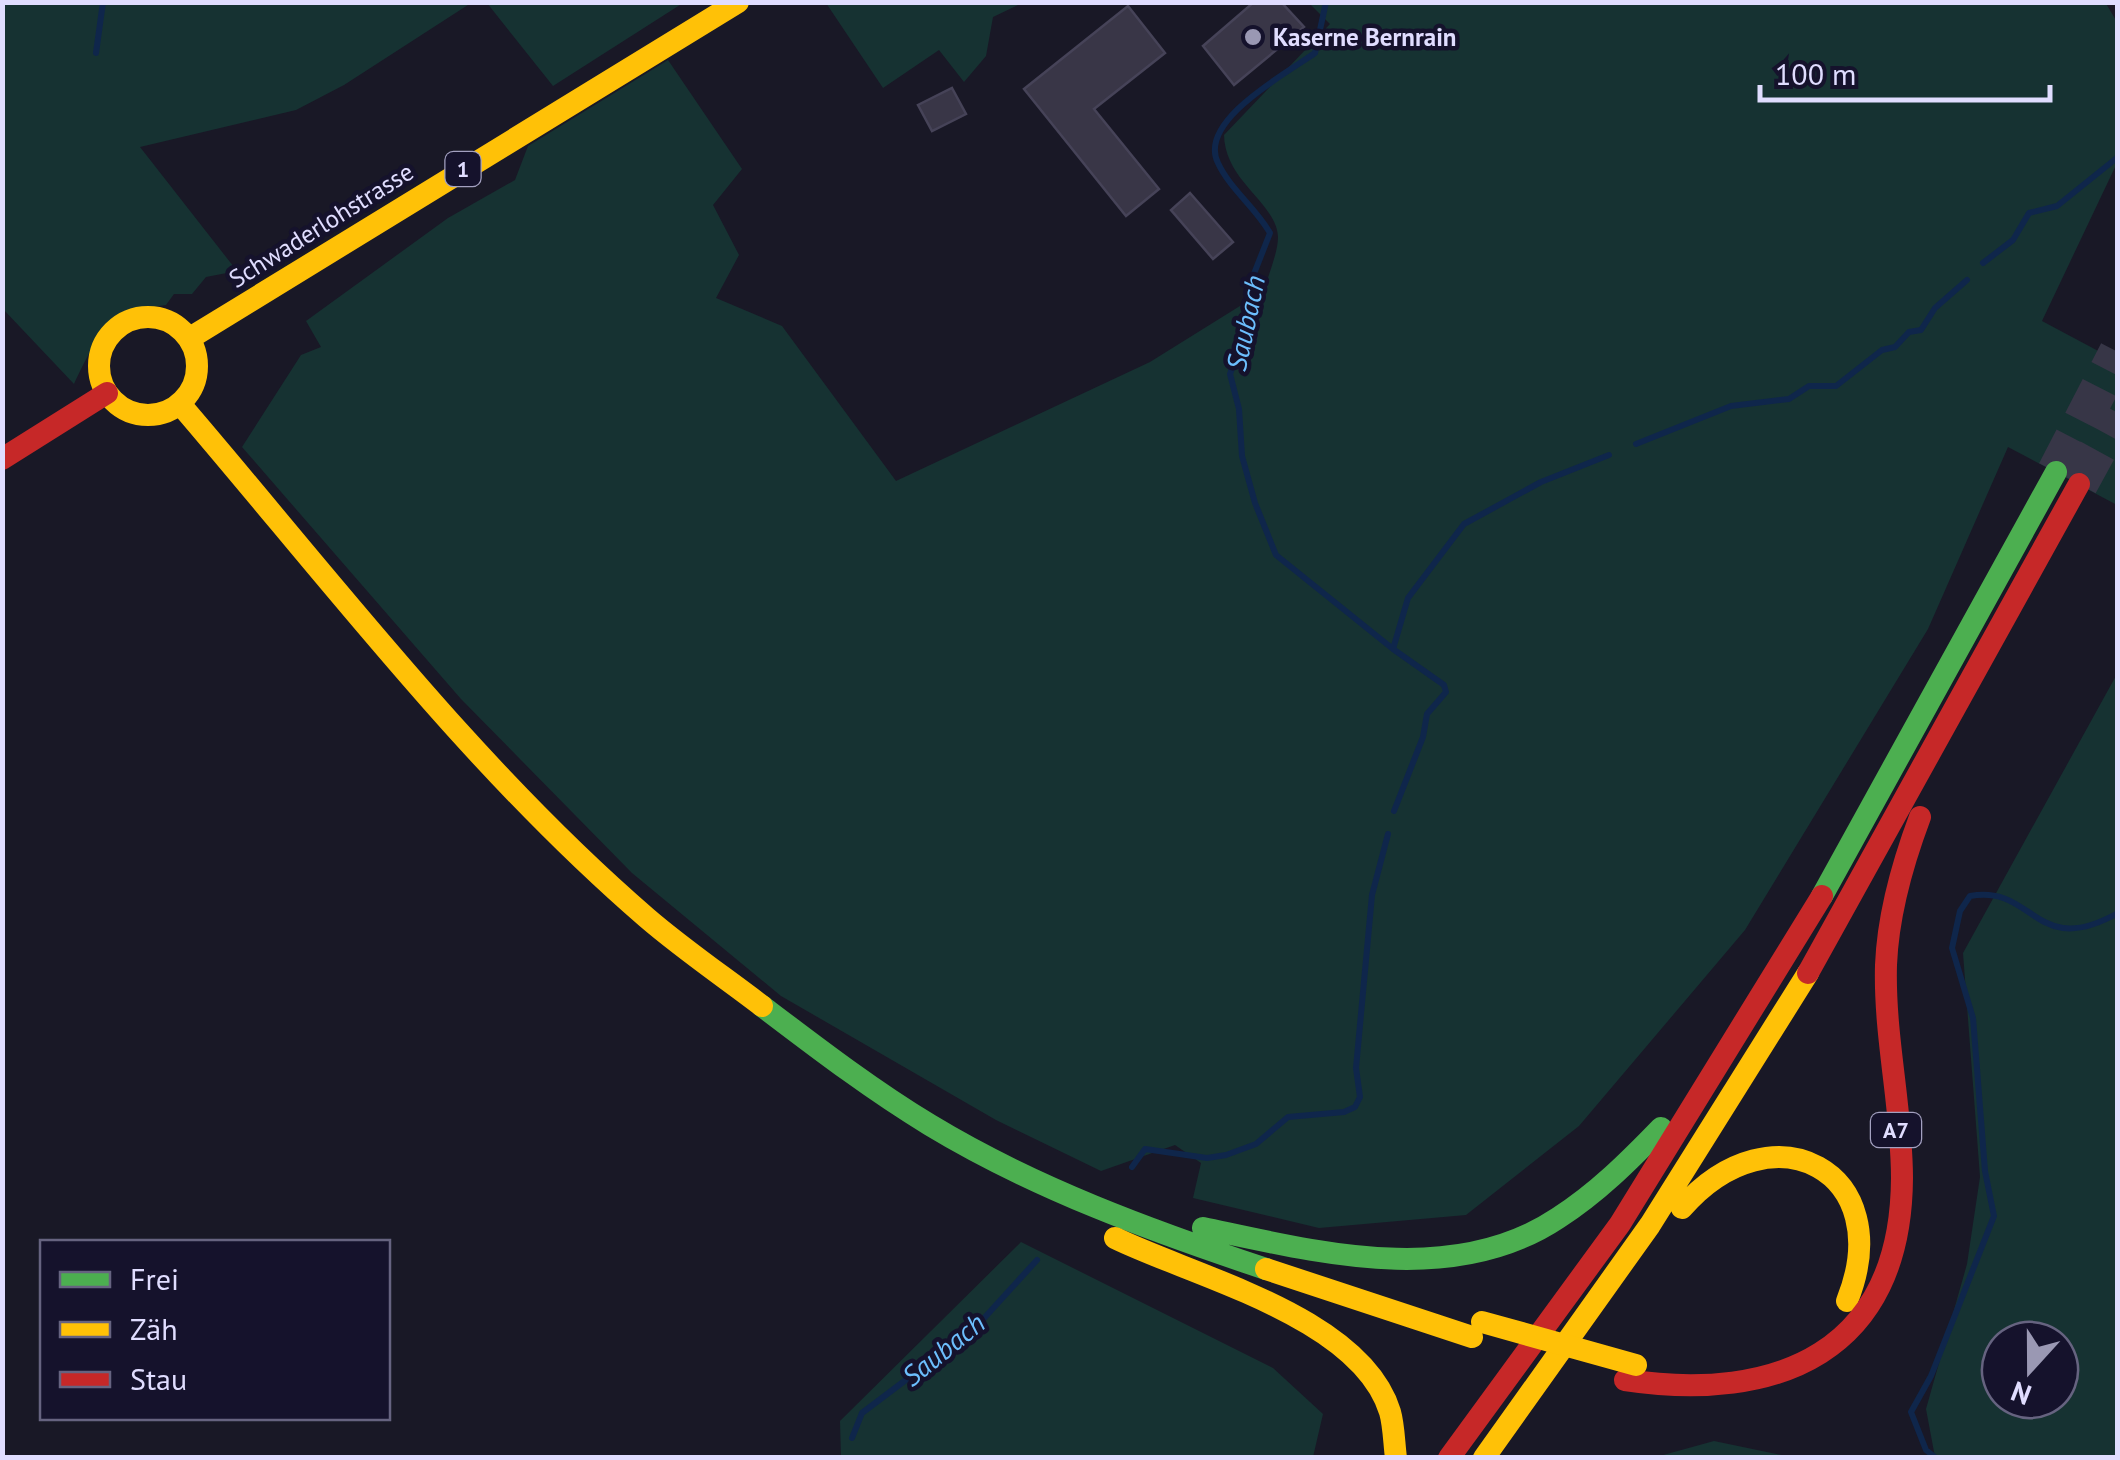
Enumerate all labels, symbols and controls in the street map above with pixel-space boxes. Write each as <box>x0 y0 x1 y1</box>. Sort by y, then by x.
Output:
place label: Kaserne Bernrain <box>1273 21 1456 53</box>
marker: Kaserne Bernrain <box>1242 26 1264 48</box>
scale bar <box>1760 40 2050 102</box>
text: 100 m <box>1775 54 1856 93</box>
road number: 1 <box>446 152 480 186</box>
street label: Schwaderlohstrasse <box>223 155 419 295</box>
water label: Saubach <box>1217 272 1273 374</box>
road number: A7 <box>1871 1113 1921 1147</box>
legend <box>40 1240 390 1420</box>
text: Frei <box>130 1259 179 1298</box>
water label: Saubach <box>894 1304 992 1394</box>
text: Zäh <box>130 1309 178 1348</box>
north arrow <box>1980 1320 2080 1420</box>
text: Stau <box>130 1359 187 1398</box>
text: N <box>2006 1373 2036 1414</box>

